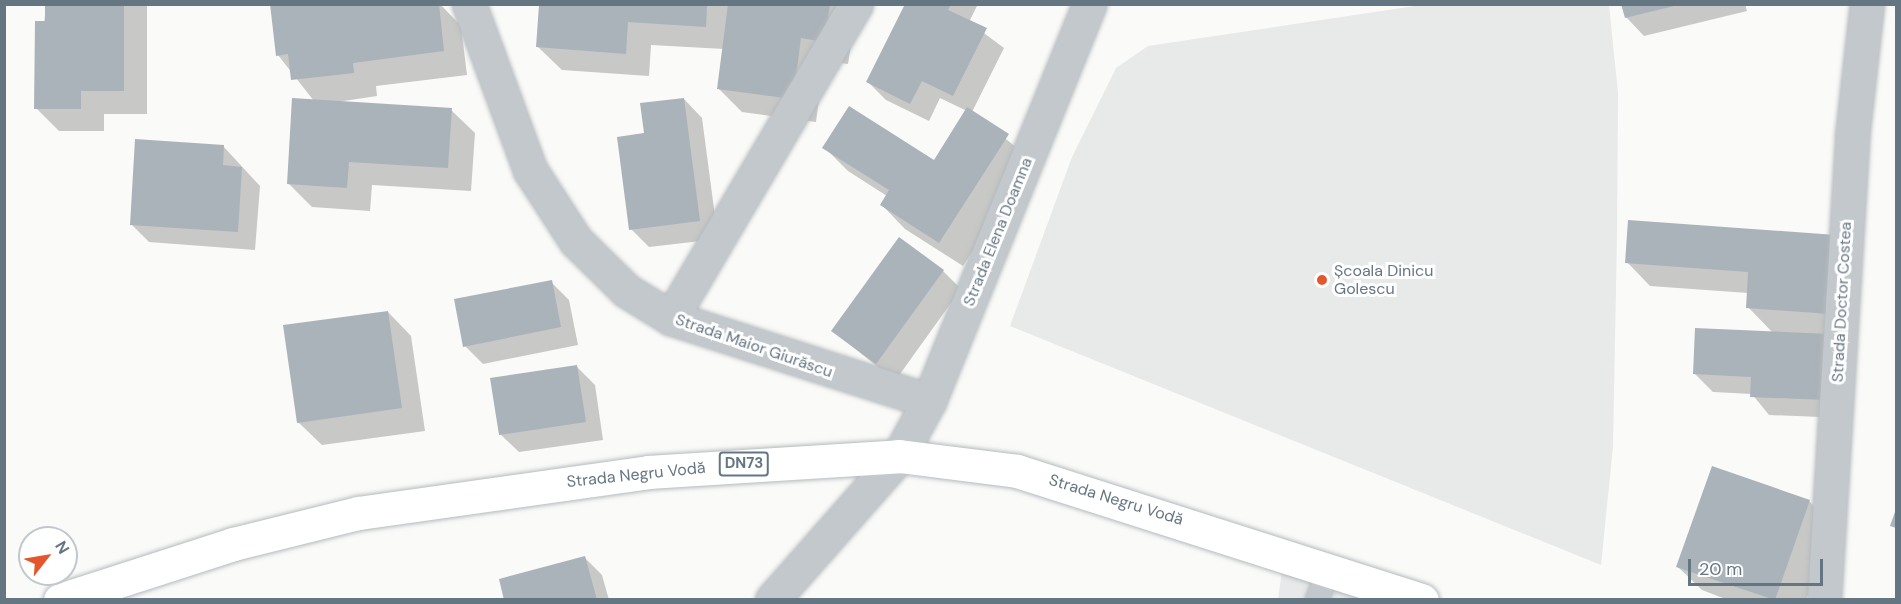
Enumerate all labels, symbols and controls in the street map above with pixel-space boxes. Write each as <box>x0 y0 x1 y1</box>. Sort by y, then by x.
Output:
street label: Strada Elena Doamna <box>959 155 1037 309</box>
street label: Strada Doctor Costea <box>1828 221 1856 383</box>
place label: Școala Dinicu Golescu <box>1334 261 1433 299</box>
marker: Școala Dinicu Golescu <box>1315 273 1329 287</box>
street label: Strada Maior Giurăscu <box>673 310 835 382</box>
road number: DN73 <box>718 452 770 476</box>
street label: Strada Negru Vodă <box>566 458 706 492</box>
street label: Strada Negru Vodă <box>1047 470 1185 530</box>
north arrow <box>18 526 78 586</box>
text: N <box>50 537 74 558</box>
scale bar <box>1691 547 1826 585</box>
text: 20 m <box>1699 557 1742 581</box>

